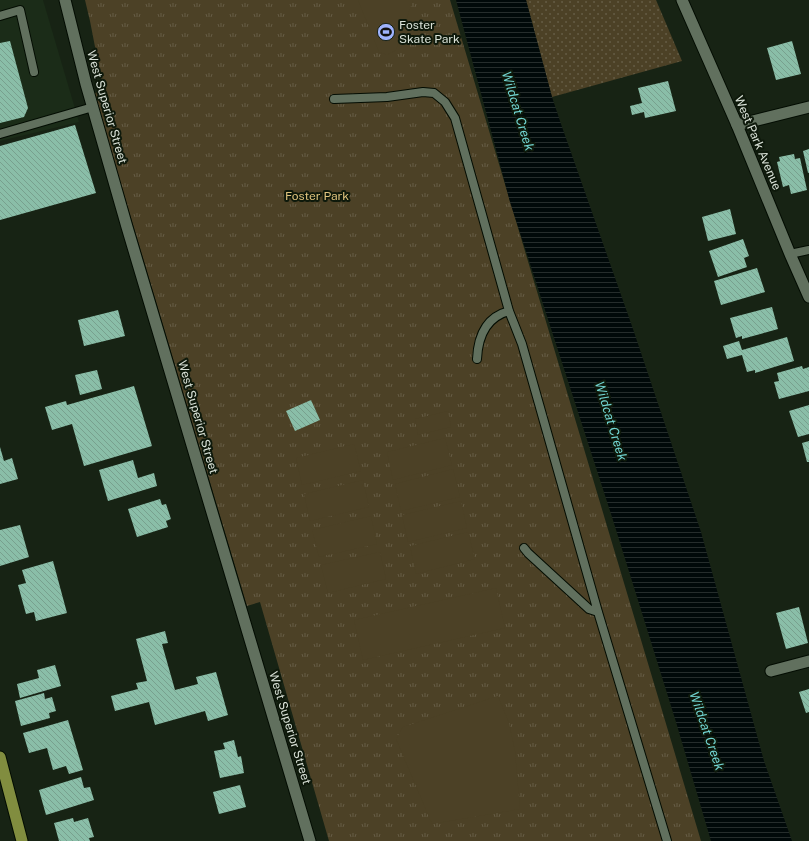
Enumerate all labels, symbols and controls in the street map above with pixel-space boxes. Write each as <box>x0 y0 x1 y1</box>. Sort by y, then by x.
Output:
place label: Foster Skate Park <box>399 18 460 46</box>
sports icon: Foster Skate Park <box>376 22 396 42</box>
street label: West Superior Street <box>84 49 130 166</box>
water label: Wildcat Creek <box>499 70 537 152</box>
street label: West Park Avenue <box>732 94 784 192</box>
park label: Foster Park <box>285 189 349 203</box>
street label: West Superior Street <box>175 359 221 476</box>
water label: Wildcat Creek <box>592 380 630 462</box>
street label: West Superior Street <box>266 670 314 786</box>
water label: Wildcat Creek <box>687 690 727 772</box>

